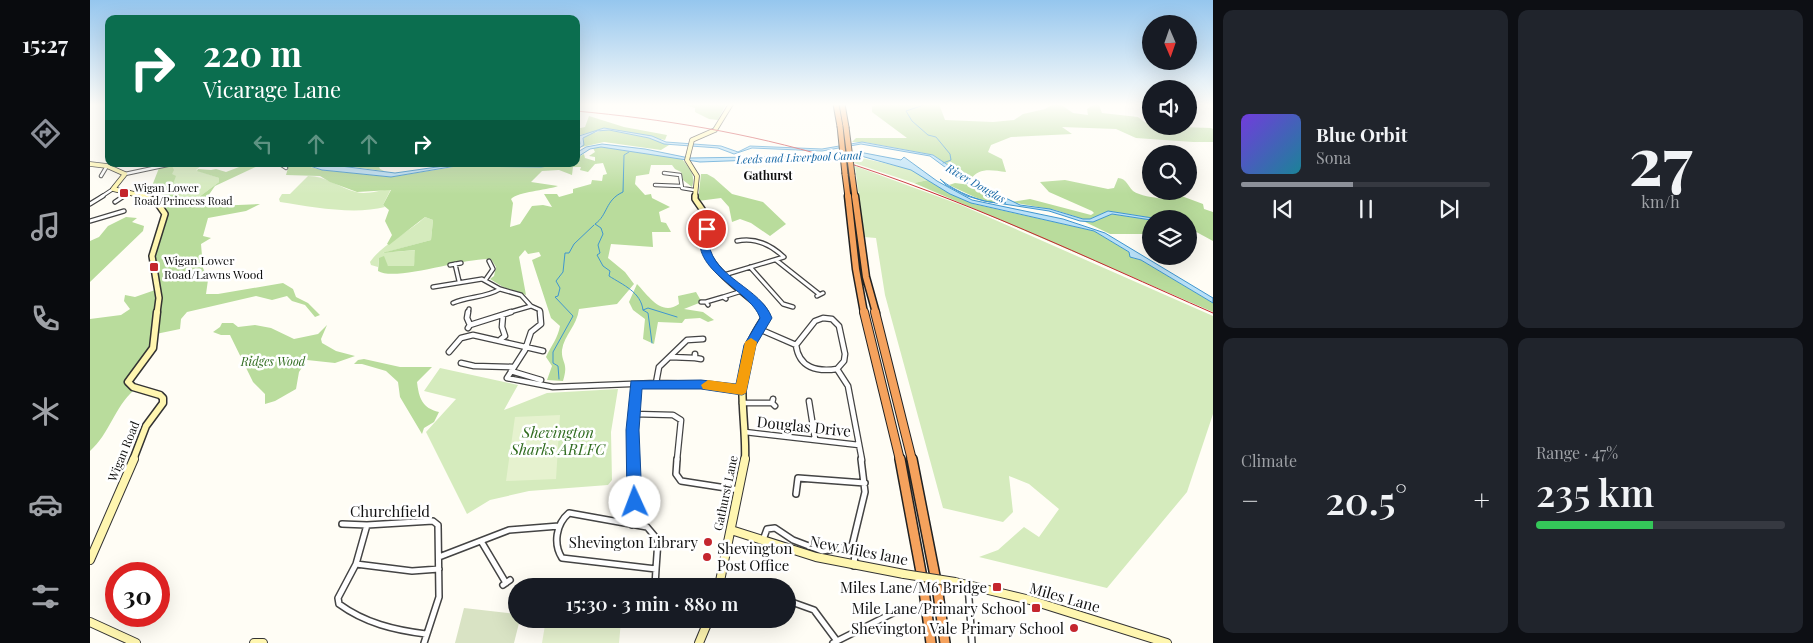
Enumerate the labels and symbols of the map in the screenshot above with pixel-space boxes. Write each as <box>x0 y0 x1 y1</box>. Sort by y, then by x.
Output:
north arrow <box>1142 15 1198 70</box>
water label: Leeds and Liverpool Canal <box>735 147 863 167</box>
water label: River Douglas <box>943 159 1009 206</box>
district label: Gathurst <box>743 167 793 183</box>
place label: Wigan Lower Road/Princess Road <box>133 180 233 208</box>
marker: Wigan Lower Road/Princess Road <box>118 187 130 199</box>
pin <box>686 208 728 250</box>
place label: Wigan Lower Road/Lawns Wood <box>163 252 263 282</box>
marker: Wigan Lower Road/Lawns Wood <box>148 261 160 273</box>
park label: Ridges Wood <box>240 353 306 369</box>
street label: Douglas Drive <box>756 411 852 441</box>
street label: Wigan Road <box>103 418 142 484</box>
park label: Shevington Sharks ARLFC <box>510 422 606 459</box>
street label: Gathurst Lane <box>709 454 741 532</box>
position arrow <box>608 475 660 527</box>
street label: Churchfield <box>350 501 430 521</box>
street label: New Miles lane <box>808 531 910 569</box>
place label: Shevington Library <box>569 532 698 552</box>
marker: Shevington Library <box>702 536 714 548</box>
place label: Shevington Post Office <box>717 538 792 575</box>
marker: Shevington Post Office <box>701 551 713 563</box>
speed limit sign: 30 <box>105 562 170 627</box>
place label: Miles Lane/M6 Bridge <box>840 577 987 597</box>
street label: Miles Lane <box>1027 577 1103 617</box>
marker: Miles Lane/M6 Bridge <box>991 581 1003 593</box>
place label: Mile Lane/Primary School <box>852 598 1026 618</box>
marker: Mile Lane/Primary School <box>1030 602 1042 614</box>
place label: Shevington Vale Primary School <box>851 618 1064 638</box>
marker: Shevington Vale Primary School <box>1068 622 1080 634</box>

